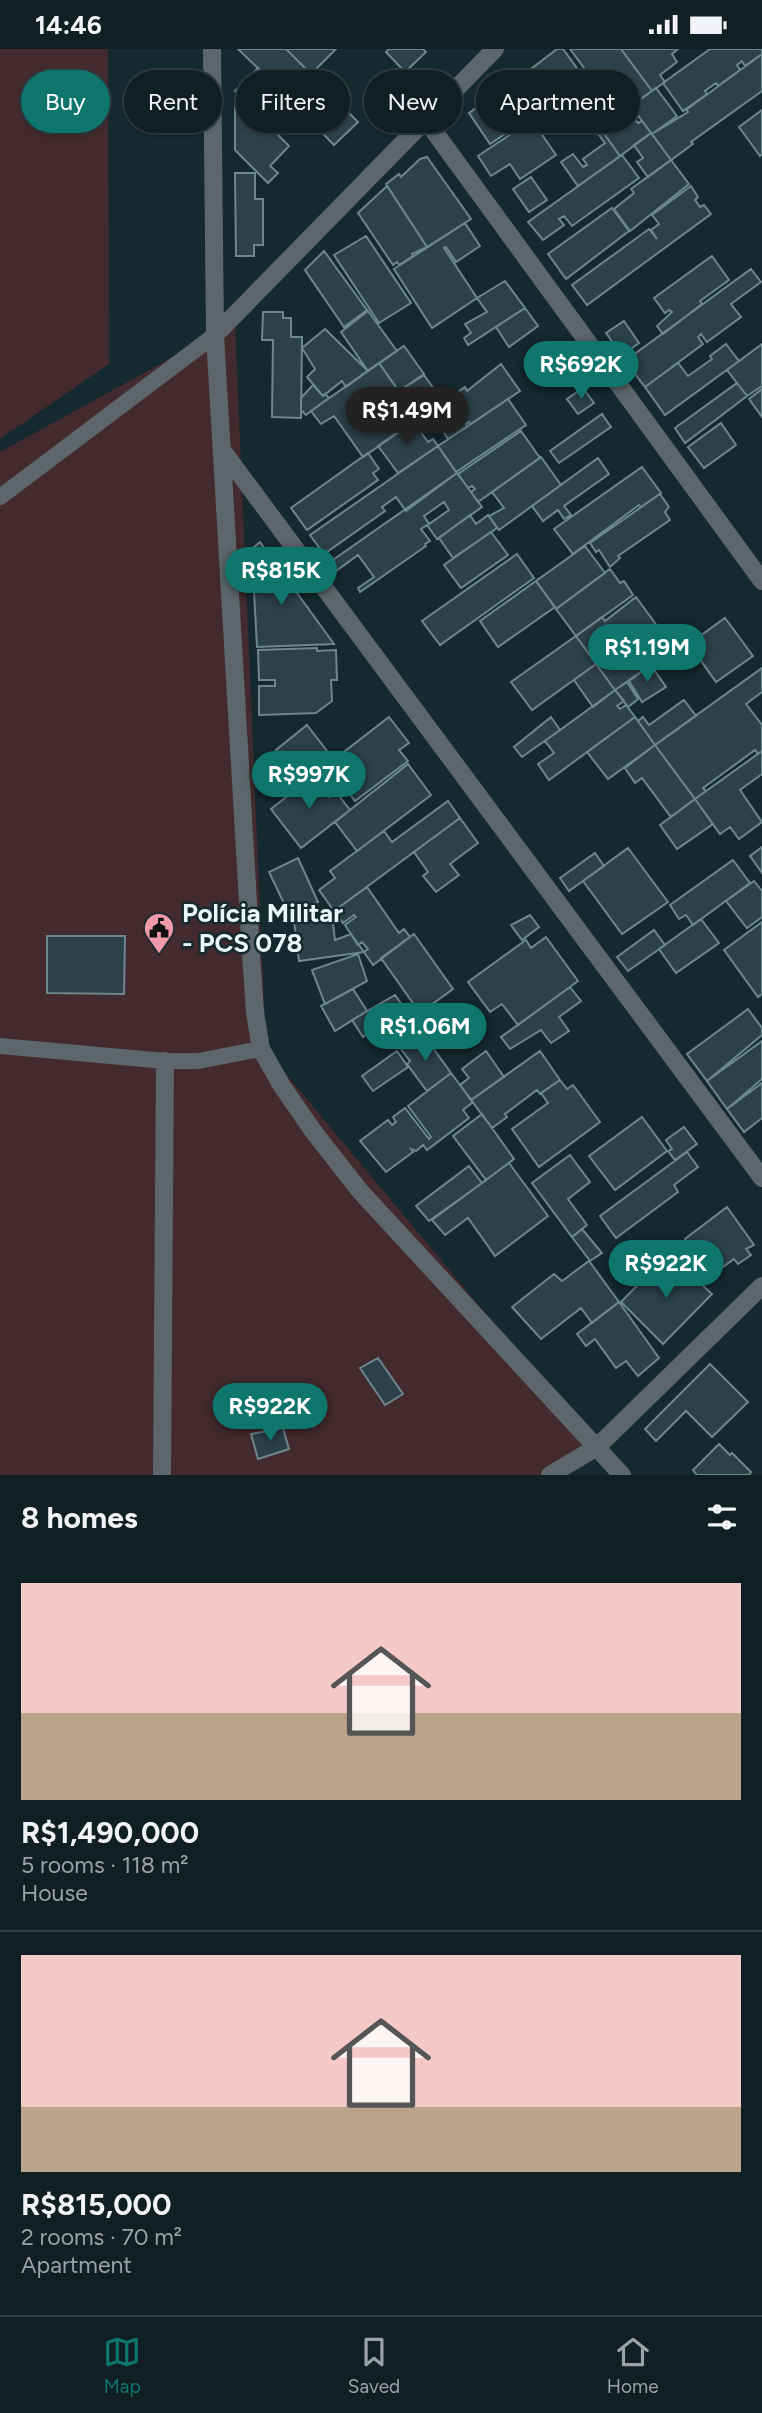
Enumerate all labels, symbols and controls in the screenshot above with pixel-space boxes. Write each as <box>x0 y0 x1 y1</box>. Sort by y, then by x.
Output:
text: 14:46 <box>35 9 102 41</box>
chip: Buy <box>21 70 110 133</box>
chip: Rent <box>124 70 222 133</box>
chip: Filters <box>236 70 350 133</box>
chip: New <box>364 70 462 133</box>
chip: Apartment <box>476 70 640 133</box>
pin: R$692K <box>524 341 638 401</box>
text: R$692K <box>540 350 622 378</box>
pin: R$1.49M <box>342 387 472 447</box>
text: R$1.49M <box>362 396 452 424</box>
pin: R$815K <box>224 547 338 607</box>
text: R$815K <box>241 556 321 584</box>
pin: R$1.19M <box>582 625 712 684</box>
text: R$1.19M <box>604 633 690 661</box>
pin: R$997K <box>252 751 366 811</box>
text: R$997K <box>268 760 350 788</box>
place label: Polícia Militar - PCS 078 <box>182 897 343 959</box>
public building icon: Polícia Militar - PCS 078 <box>142 911 176 955</box>
pin: R$1.06M <box>360 1003 490 1063</box>
text: R$1.06M <box>380 1012 470 1040</box>
pin: R$922K <box>609 1241 723 1300</box>
text: R$922K <box>625 1249 707 1277</box>
pin: R$922K <box>213 1383 327 1443</box>
text: R$922K <box>229 1392 311 1420</box>
icon: filters <box>703 1498 741 1536</box>
text: 8 homes <box>21 1499 138 1536</box>
icon: home <box>318 1628 444 1754</box>
text: R$1,490,000 <box>21 1814 199 1851</box>
text: 5 rooms · 118 m² <box>21 1851 189 1879</box>
text: House <box>21 1879 88 1907</box>
icon: home <box>318 2000 444 2126</box>
text: R$815,000 <box>21 2186 171 2223</box>
text: 2 rooms · 70 m² <box>21 2223 182 2251</box>
text: Apartment <box>21 2251 132 2279</box>
tab: Map <box>103 2333 141 2398</box>
tab: Saved <box>348 2333 400 2398</box>
tab: Home <box>607 2333 659 2398</box>

